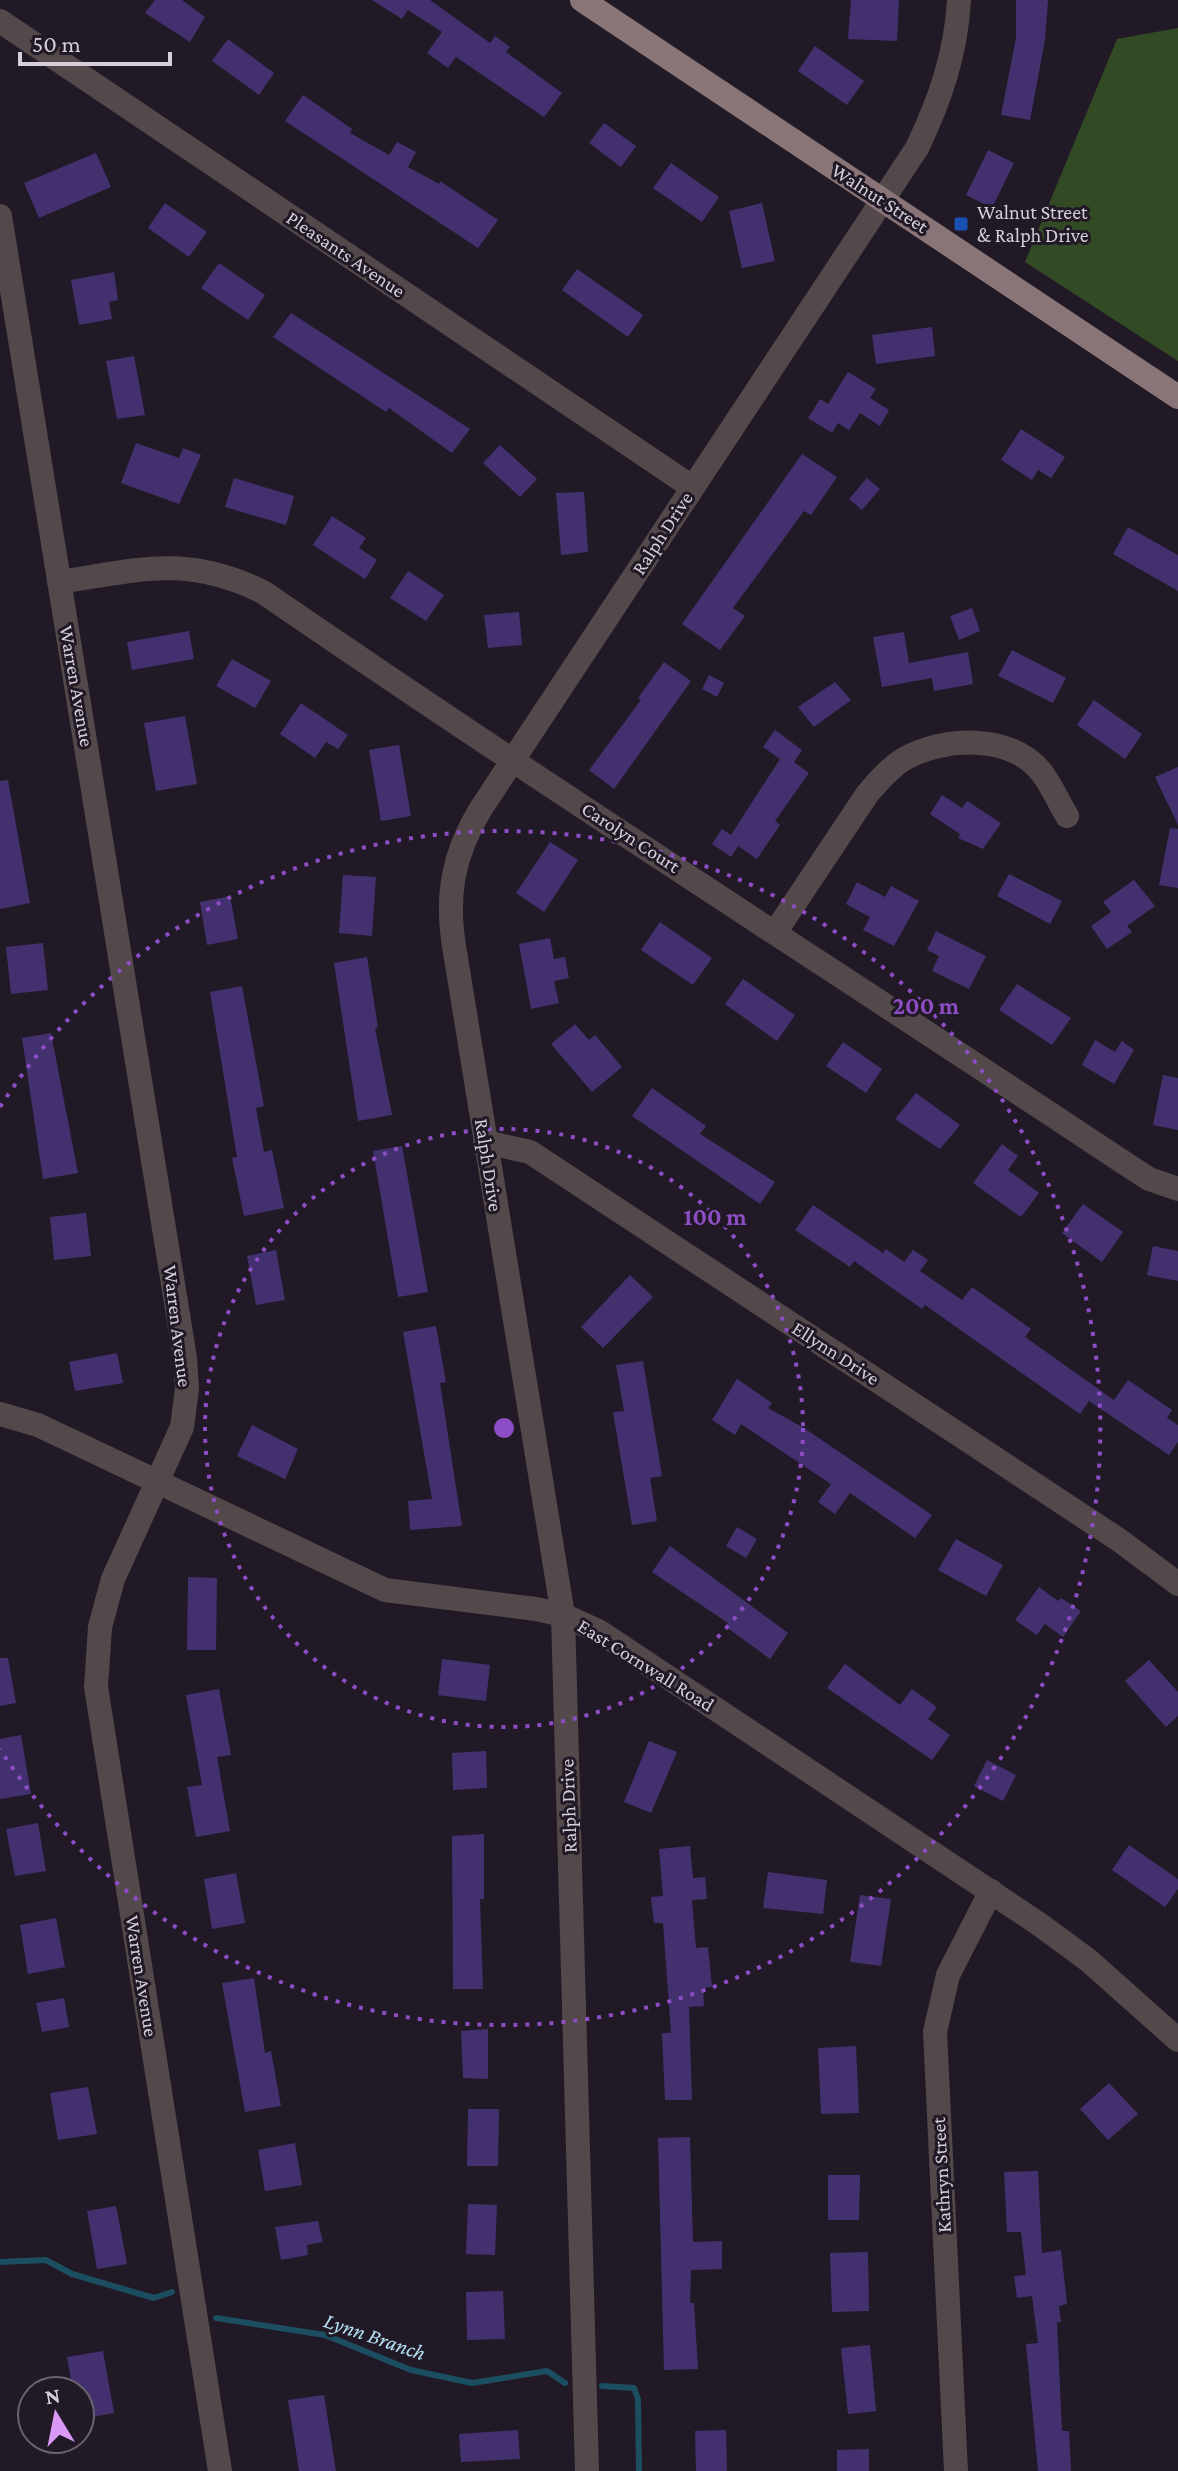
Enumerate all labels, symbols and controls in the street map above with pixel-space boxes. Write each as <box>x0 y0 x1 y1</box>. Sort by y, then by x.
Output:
scale bar <box>20 16 170 66</box>
text: 50 m <box>32 30 81 57</box>
street label: Walnut Street <box>828 159 933 238</box>
place label: Walnut Street & Ralph Drive <box>977 201 1089 247</box>
street label: Pleasants Avenue <box>283 206 410 302</box>
marker: Walnut Street & Ralph Drive <box>952 215 970 233</box>
street label: Ralph Drive <box>627 487 698 579</box>
street label: Warren Avenue <box>56 624 99 749</box>
street label: Carolyn Court <box>577 797 684 878</box>
text: 200 m <box>893 992 960 1019</box>
street label: Ralph Drive <box>470 1117 507 1213</box>
text: 100 m <box>683 1203 747 1230</box>
street label: Warren Avenue <box>160 1264 196 1388</box>
street label: Ellynn Drive <box>788 1317 884 1390</box>
centre of rings <box>490 1414 518 1442</box>
street label: East Cornwall Road <box>574 1614 719 1716</box>
street label: Ralph Drive <box>555 1758 582 1853</box>
street label: Warren Avenue <box>122 1914 162 2039</box>
street label: Kathryn Street <box>927 2116 956 2233</box>
water label: Lynn Branch <box>321 2308 429 2365</box>
north arrow <box>16 2375 96 2455</box>
text: N <box>43 2382 62 2409</box>

